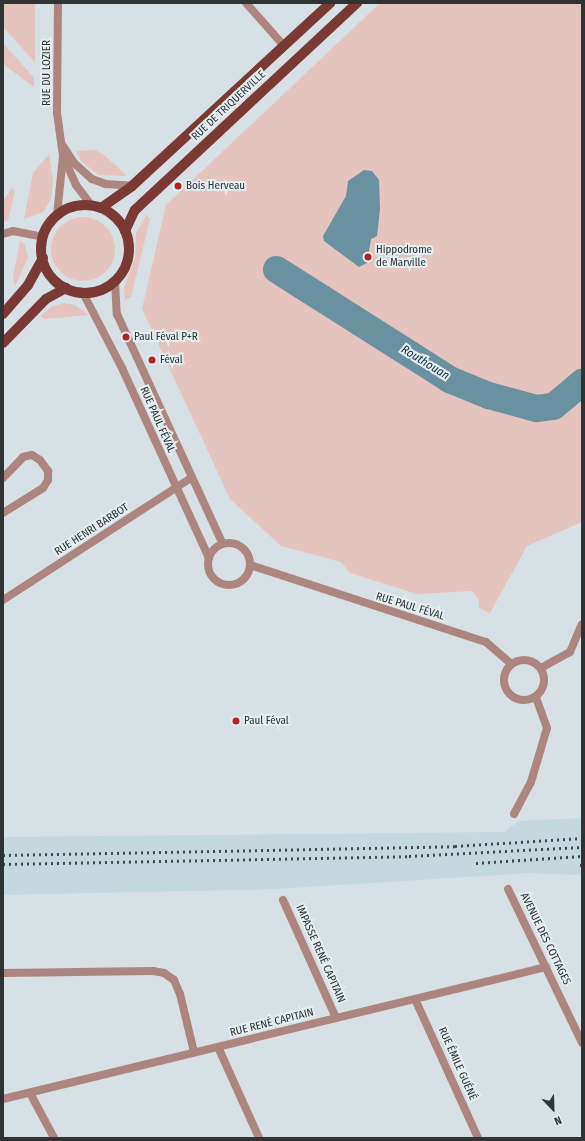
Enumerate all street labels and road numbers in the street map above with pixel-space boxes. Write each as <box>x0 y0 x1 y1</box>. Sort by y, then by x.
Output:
street label: RUE DU LOZIER <box>40 40 54 106</box>
street label: RUE DE TRIQUERVILLE <box>189 68 269 144</box>
street label: RUE PAUL FÉVAL <box>137 385 177 455</box>
street label: RUE HENRI BARBOT <box>53 501 131 559</box>
street label: RUE PAUL FÉVAL <box>374 590 446 624</box>
street label: AVENUE DES COTTAGES <box>517 891 573 987</box>
street label: IMPASSE RENÉ CAPITAIN <box>292 903 348 1005</box>
street label: RUE RENÉ CAPITAIN <box>229 1006 315 1040</box>
street label: RUE ÉMILE GUÉNÉ <box>435 1026 479 1102</box>

